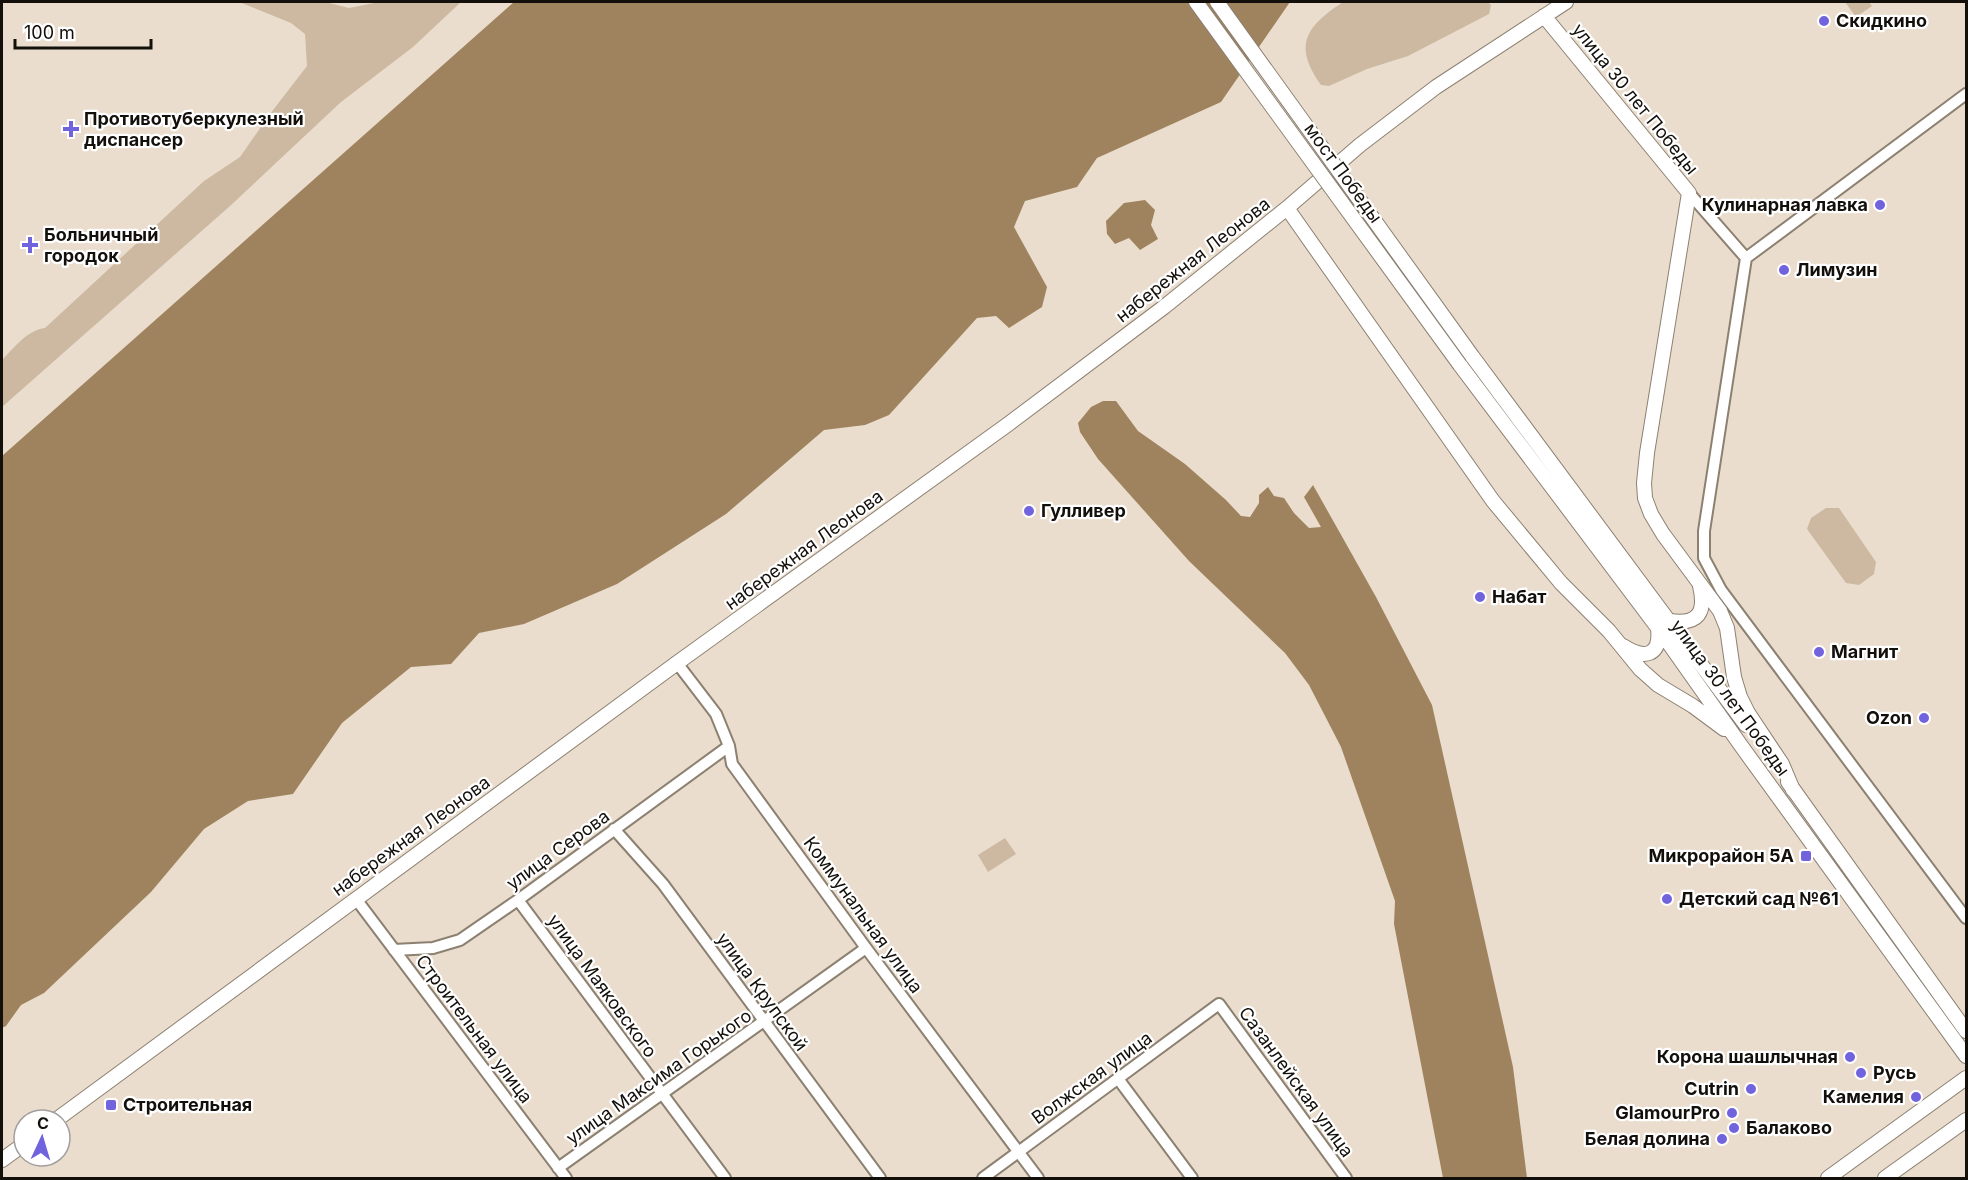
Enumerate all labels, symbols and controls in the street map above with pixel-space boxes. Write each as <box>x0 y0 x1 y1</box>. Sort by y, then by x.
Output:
place label: Скидкино <box>1836 10 1927 31</box>
scale bar <box>15 12 152 50</box>
marker: Скидкино <box>1817 14 1831 28</box>
street label: улица 30 лет Победы <box>1568 19 1703 178</box>
text: 100 m <box>24 22 75 43</box>
place label: Противотуберкулезный диспансер <box>84 108 304 150</box>
street label: мост Победы <box>1300 119 1387 227</box>
marker: Противотуберкулезный диспансер <box>62 120 80 138</box>
street label: набережная Леонова <box>1111 193 1274 326</box>
place label: Кулинарная лавка <box>1702 194 1868 215</box>
marker: Кулинарная лавка <box>1873 198 1887 212</box>
place label: Больничный городок <box>44 224 158 266</box>
marker: Больничный городок <box>21 236 39 254</box>
place label: Лимузин <box>1796 259 1878 280</box>
marker: Лимузин <box>1777 263 1791 277</box>
street label: набережная Леонова <box>721 485 887 614</box>
place label: Гулливер <box>1041 500 1126 521</box>
marker: Гулливер <box>1022 504 1036 518</box>
place label: Набат <box>1492 586 1547 607</box>
marker: Набат <box>1473 590 1487 604</box>
street label: улица 30 лет Победы <box>1667 616 1794 780</box>
place label: Магнит <box>1831 641 1898 662</box>
marker: Магнит <box>1812 645 1826 659</box>
place label: Ozon <box>1866 707 1912 728</box>
marker: Ozon <box>1917 711 1931 725</box>
street label: набережная Леонова <box>328 771 494 900</box>
street label: улица Серова <box>502 805 613 894</box>
street label: Коммунальная улица <box>800 832 927 997</box>
place label: Микрорайон 5А <box>1649 845 1794 866</box>
marker: Микрорайон 5А <box>1799 849 1813 863</box>
place label: Детский сад №61 <box>1679 888 1839 909</box>
marker: Детский сад №61 <box>1660 892 1674 906</box>
street label: улица Маяковского <box>543 910 661 1061</box>
street label: улица Крупской <box>713 929 812 1055</box>
street label: Строительная улица <box>412 950 537 1107</box>
street label: Сазанлейская улица <box>1235 1002 1358 1161</box>
street label: улица Максима Горького <box>562 1005 755 1149</box>
street label: Волжская улица <box>1028 1027 1156 1128</box>
place label: Корона шашлычная <box>1657 1046 1838 1067</box>
marker: Корона шашлычная <box>1843 1050 1857 1064</box>
place label: Русь <box>1873 1062 1916 1083</box>
marker: Русь <box>1854 1066 1868 1080</box>
place label: Cutrin <box>1684 1078 1739 1099</box>
marker: Cutrin <box>1744 1082 1758 1096</box>
place label: Камелия <box>1823 1086 1904 1107</box>
marker: Камелия <box>1909 1090 1923 1104</box>
place label: Строительная <box>123 1094 252 1115</box>
marker: Строительная <box>104 1098 118 1112</box>
place label: GlamourPro <box>1615 1102 1720 1123</box>
marker: GlamourPro <box>1725 1106 1739 1120</box>
north arrow <box>12 1108 72 1168</box>
text: С <box>36 1113 50 1133</box>
place label: Балаково <box>1746 1117 1832 1138</box>
marker: Балаково <box>1727 1121 1741 1135</box>
place label: Белая долина <box>1585 1128 1710 1149</box>
marker: Белая долина <box>1715 1132 1729 1146</box>

